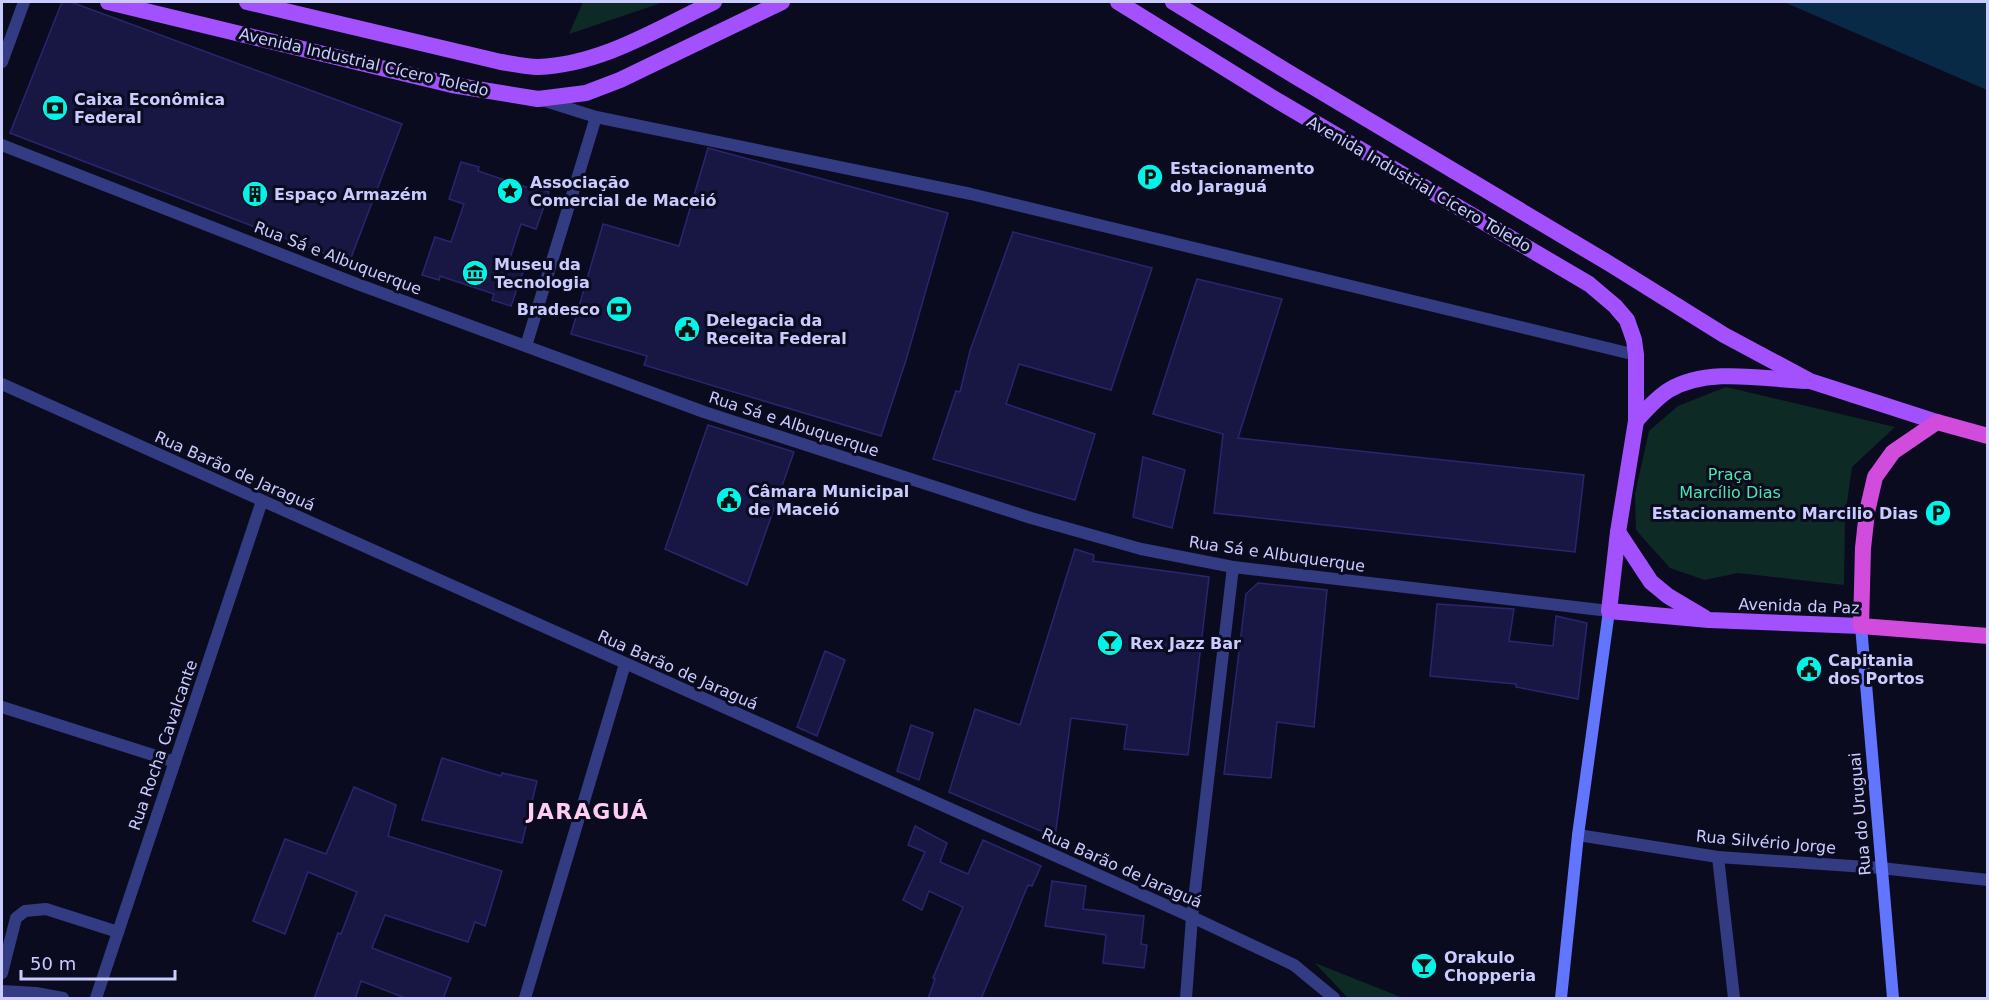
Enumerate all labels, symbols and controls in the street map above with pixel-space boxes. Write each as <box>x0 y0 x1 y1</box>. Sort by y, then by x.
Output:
street label: Avenida Industrial Cícero Toledo <box>237 24 491 100</box>
place label: Caixa Econômica Federal <box>74 90 225 127</box>
bank icon: Caixa Econômica Federal <box>40 93 70 123</box>
street label: Avenida Industrial Cícero Toledo <box>1304 112 1534 256</box>
place label: Estacionamento do Jaraguá <box>1170 159 1315 196</box>
parking icon: Estacionamento do Jaraguá <box>1135 162 1165 192</box>
place label: Associação Comercial de Maceió <box>530 173 716 210</box>
place icon: Associação Comercial de Maceió <box>495 176 525 206</box>
building icon: Espaço Armazém <box>240 179 270 209</box>
place label: Espaço Armazém <box>274 185 427 204</box>
street label: Rua Sá e Albuquerque <box>252 217 424 299</box>
place label: Museu da Tecnologia <box>494 255 590 292</box>
museum icon: Museu da Tecnologia <box>460 258 490 288</box>
bank icon: Bradesco <box>604 294 634 324</box>
place label: Bradesco <box>517 300 600 319</box>
place label: Delegacia da Receita Federal <box>706 311 847 348</box>
public building icon: Delegacia da Receita Federal <box>672 314 702 344</box>
street label: Rua Sá e Albuquerque <box>707 388 881 460</box>
street label: Rua Barão de Jaraguá <box>152 427 318 515</box>
park label: Praça Marcílio Dias <box>1679 465 1781 502</box>
place label: Câmara Municipal de Maceió <box>748 482 909 519</box>
public building icon: Câmara Municipal de Maceió <box>714 485 744 515</box>
parking icon: Estacionamento Marcilio Dias <box>1923 498 1953 528</box>
place label: Estacionamento Marcilio Dias <box>1652 504 1918 523</box>
street label: Rua Sá e Albuquerque <box>1188 532 1366 576</box>
street label: Avenida da Paz <box>1738 594 1860 618</box>
street label: Rua Barão de Jaraguá <box>595 626 761 714</box>
bar icon: Rex Jazz Bar <box>1095 628 1125 658</box>
place label: Rex Jazz Bar <box>1130 634 1241 653</box>
place label: Capitania dos Portos <box>1828 651 1924 688</box>
public building icon: Capitania dos Portos <box>1794 654 1824 684</box>
street label: Rua Rocha Cavalcante <box>125 657 201 833</box>
street label: Rua do Uruguai <box>1845 752 1875 876</box>
district label: JARAGUÁ <box>525 799 649 824</box>
street label: Rua Barão de Jaraguá <box>1039 824 1205 912</box>
street label: Rua Silvério Jorge <box>1695 826 1837 858</box>
scale bar <box>21 943 176 981</box>
place label: Orakulo Chopperia <box>1444 948 1536 985</box>
bar icon: Orakulo Chopperia <box>1409 951 1439 981</box>
text: 50 m <box>30 953 76 974</box>

